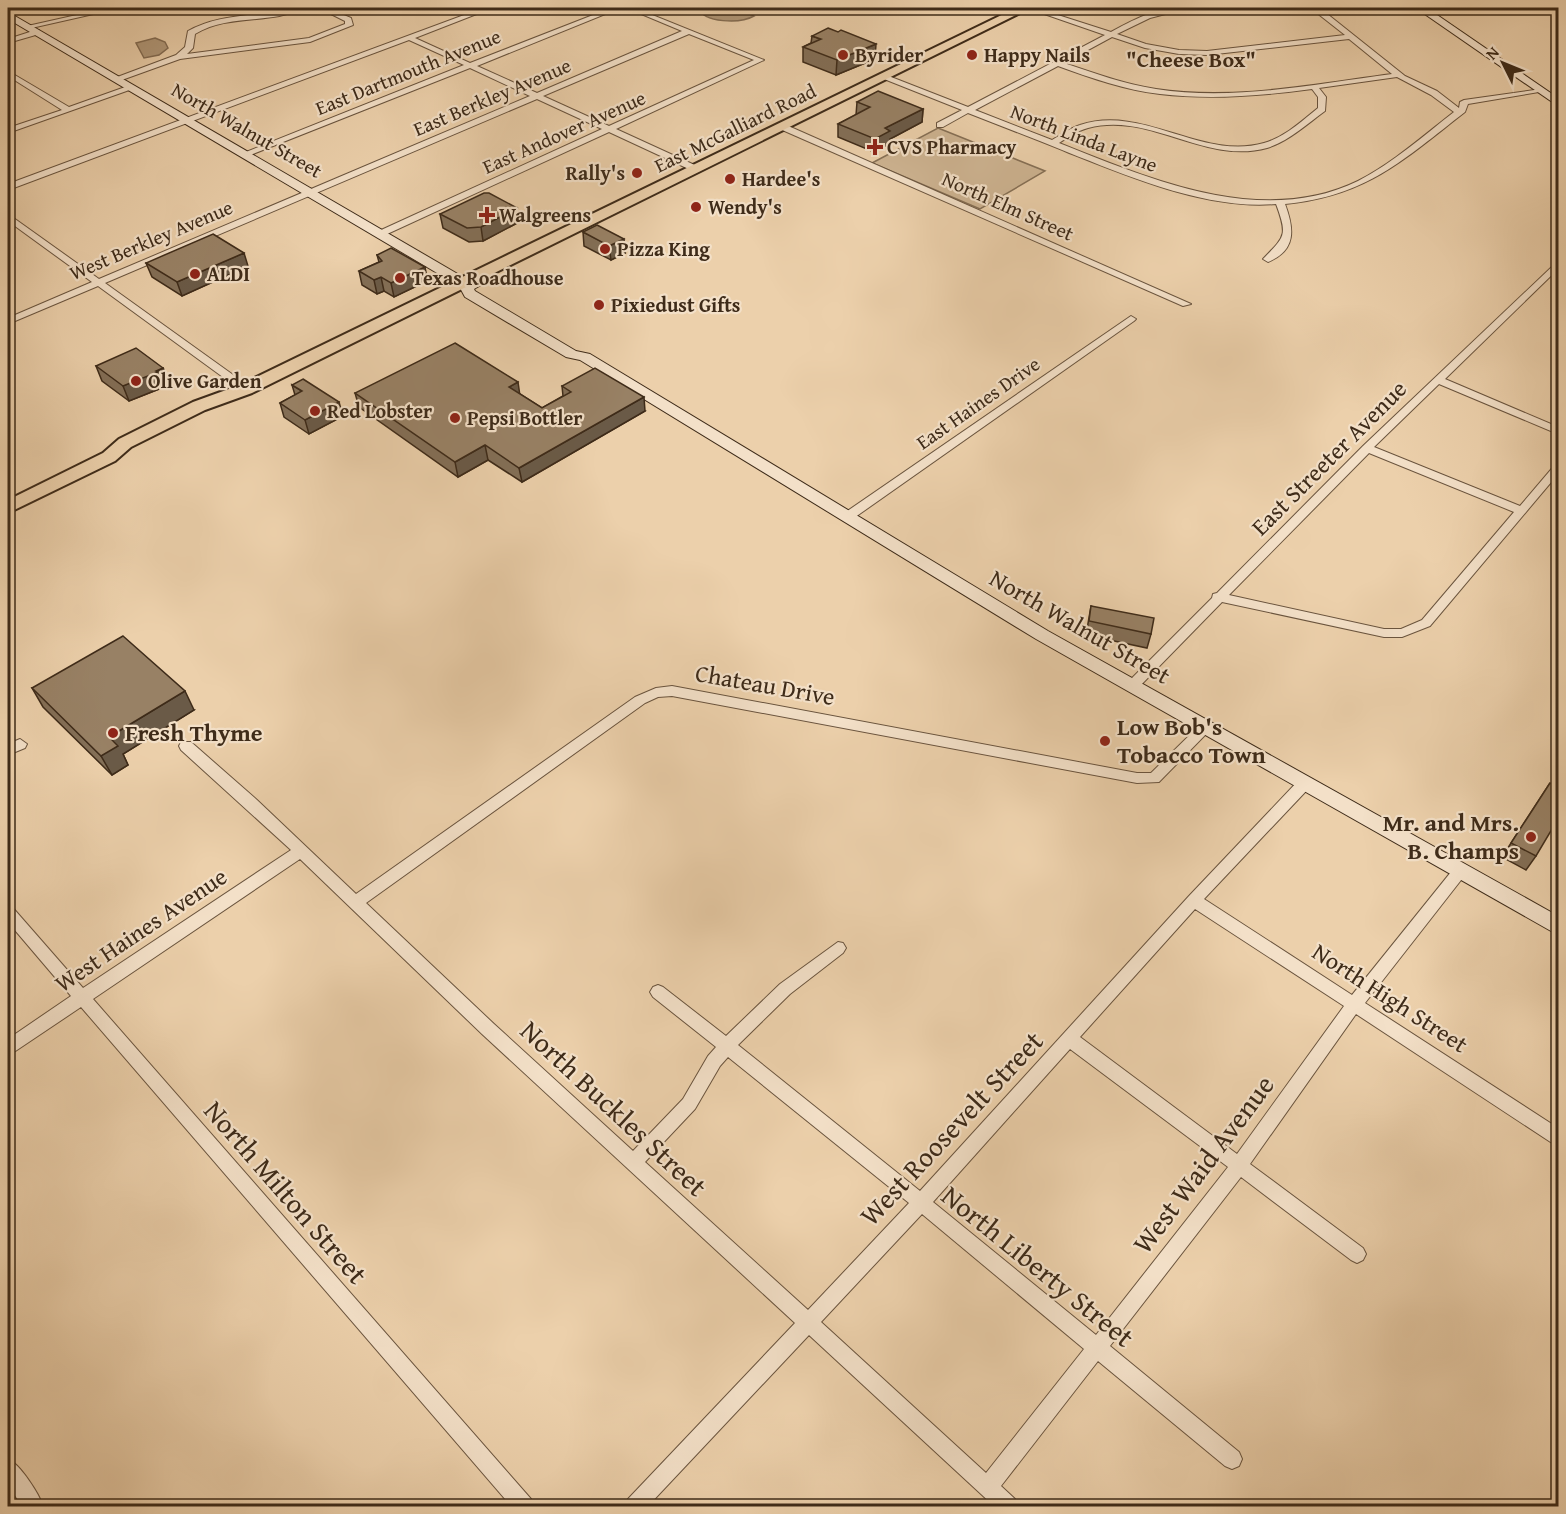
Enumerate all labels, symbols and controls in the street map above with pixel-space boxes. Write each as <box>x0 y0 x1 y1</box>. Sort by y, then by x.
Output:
street label: East Dartmouth Avenue <box>311 21 505 122</box>
north arrow <box>1473 33 1533 93</box>
place label: Byrider <box>855 40 924 69</box>
place label: Happy Nails <box>984 40 1090 69</box>
text: N <box>1480 40 1505 65</box>
district label: "Cheese Box" <box>1126 43 1256 75</box>
marker: Byrider <box>836 48 850 62</box>
marker: Happy Nails <box>965 48 979 62</box>
street label: East Berkley Avenue <box>408 50 575 143</box>
street label: North Walnut Street <box>167 75 328 185</box>
street label: East McGalliard Road <box>649 76 821 179</box>
street label: East Andover Avenue <box>478 83 650 181</box>
street label: North Linda Layne <box>1007 96 1162 179</box>
place label: CVS Pharmacy <box>887 132 1017 161</box>
marker: CVS Pharmacy <box>868 140 882 154</box>
place label: Rally's <box>566 158 625 187</box>
place label: Hardee's <box>742 164 820 193</box>
street label: North Elm Street <box>938 164 1079 248</box>
marker: Rally's <box>630 166 644 180</box>
marker: Hardee's <box>723 172 737 186</box>
street label: West Berkley Avenue <box>65 192 237 287</box>
place label: Wendy's <box>708 192 782 221</box>
place label: Walgreens <box>499 200 591 229</box>
marker: Wendy's <box>689 200 703 214</box>
marker: Walgreens <box>480 208 494 222</box>
place label: Pizza King <box>617 234 710 263</box>
marker: Pizza King <box>598 242 612 256</box>
place label: ALDI <box>207 259 250 288</box>
place label: Texas Roadhouse <box>412 263 564 292</box>
marker: ALDI <box>188 267 202 281</box>
marker: Texas Roadhouse <box>393 271 407 285</box>
place label: Pixiedust Gifts <box>611 290 740 319</box>
marker: Pixiedust Gifts <box>592 298 606 312</box>
street label: East Haines Drive <box>910 349 1045 456</box>
place label: Olive Garden <box>148 366 262 395</box>
street label: East Streeter Avenue <box>1243 372 1414 543</box>
marker: Olive Garden <box>129 374 143 388</box>
place label: Red Lobster <box>327 396 432 425</box>
place label: Pepsi Bottler <box>467 403 582 432</box>
marker: Red Lobster <box>308 404 322 418</box>
marker: Pepsi Bottler <box>448 411 462 425</box>
street label: North Walnut Street <box>983 561 1178 693</box>
street label: Chateau Drive <box>693 655 838 714</box>
place label: Low Bob's Tobacco Town <box>1117 709 1266 772</box>
place label: Fresh Thyme <box>125 715 263 750</box>
marker: Fresh Thyme <box>106 726 120 740</box>
marker: Low Bob's Tobacco Town <box>1098 734 1112 748</box>
place label: Mr. and Mrs. B. Champs <box>1383 805 1519 868</box>
marker: Mr. and Mrs. B. Champs <box>1524 830 1538 844</box>
street label: West Haines Avenue <box>47 859 234 1000</box>
street label: North High Street <box>1306 934 1475 1061</box>
street label: North Buckles Street <box>512 1010 717 1205</box>
street label: West Roosevelt Street <box>849 1021 1052 1234</box>
street label: West Waid Avenue <box>1122 1066 1283 1261</box>
street label: North Milton Street <box>195 1091 378 1293</box>
street label: North Liberty Street <box>933 1175 1144 1356</box>

